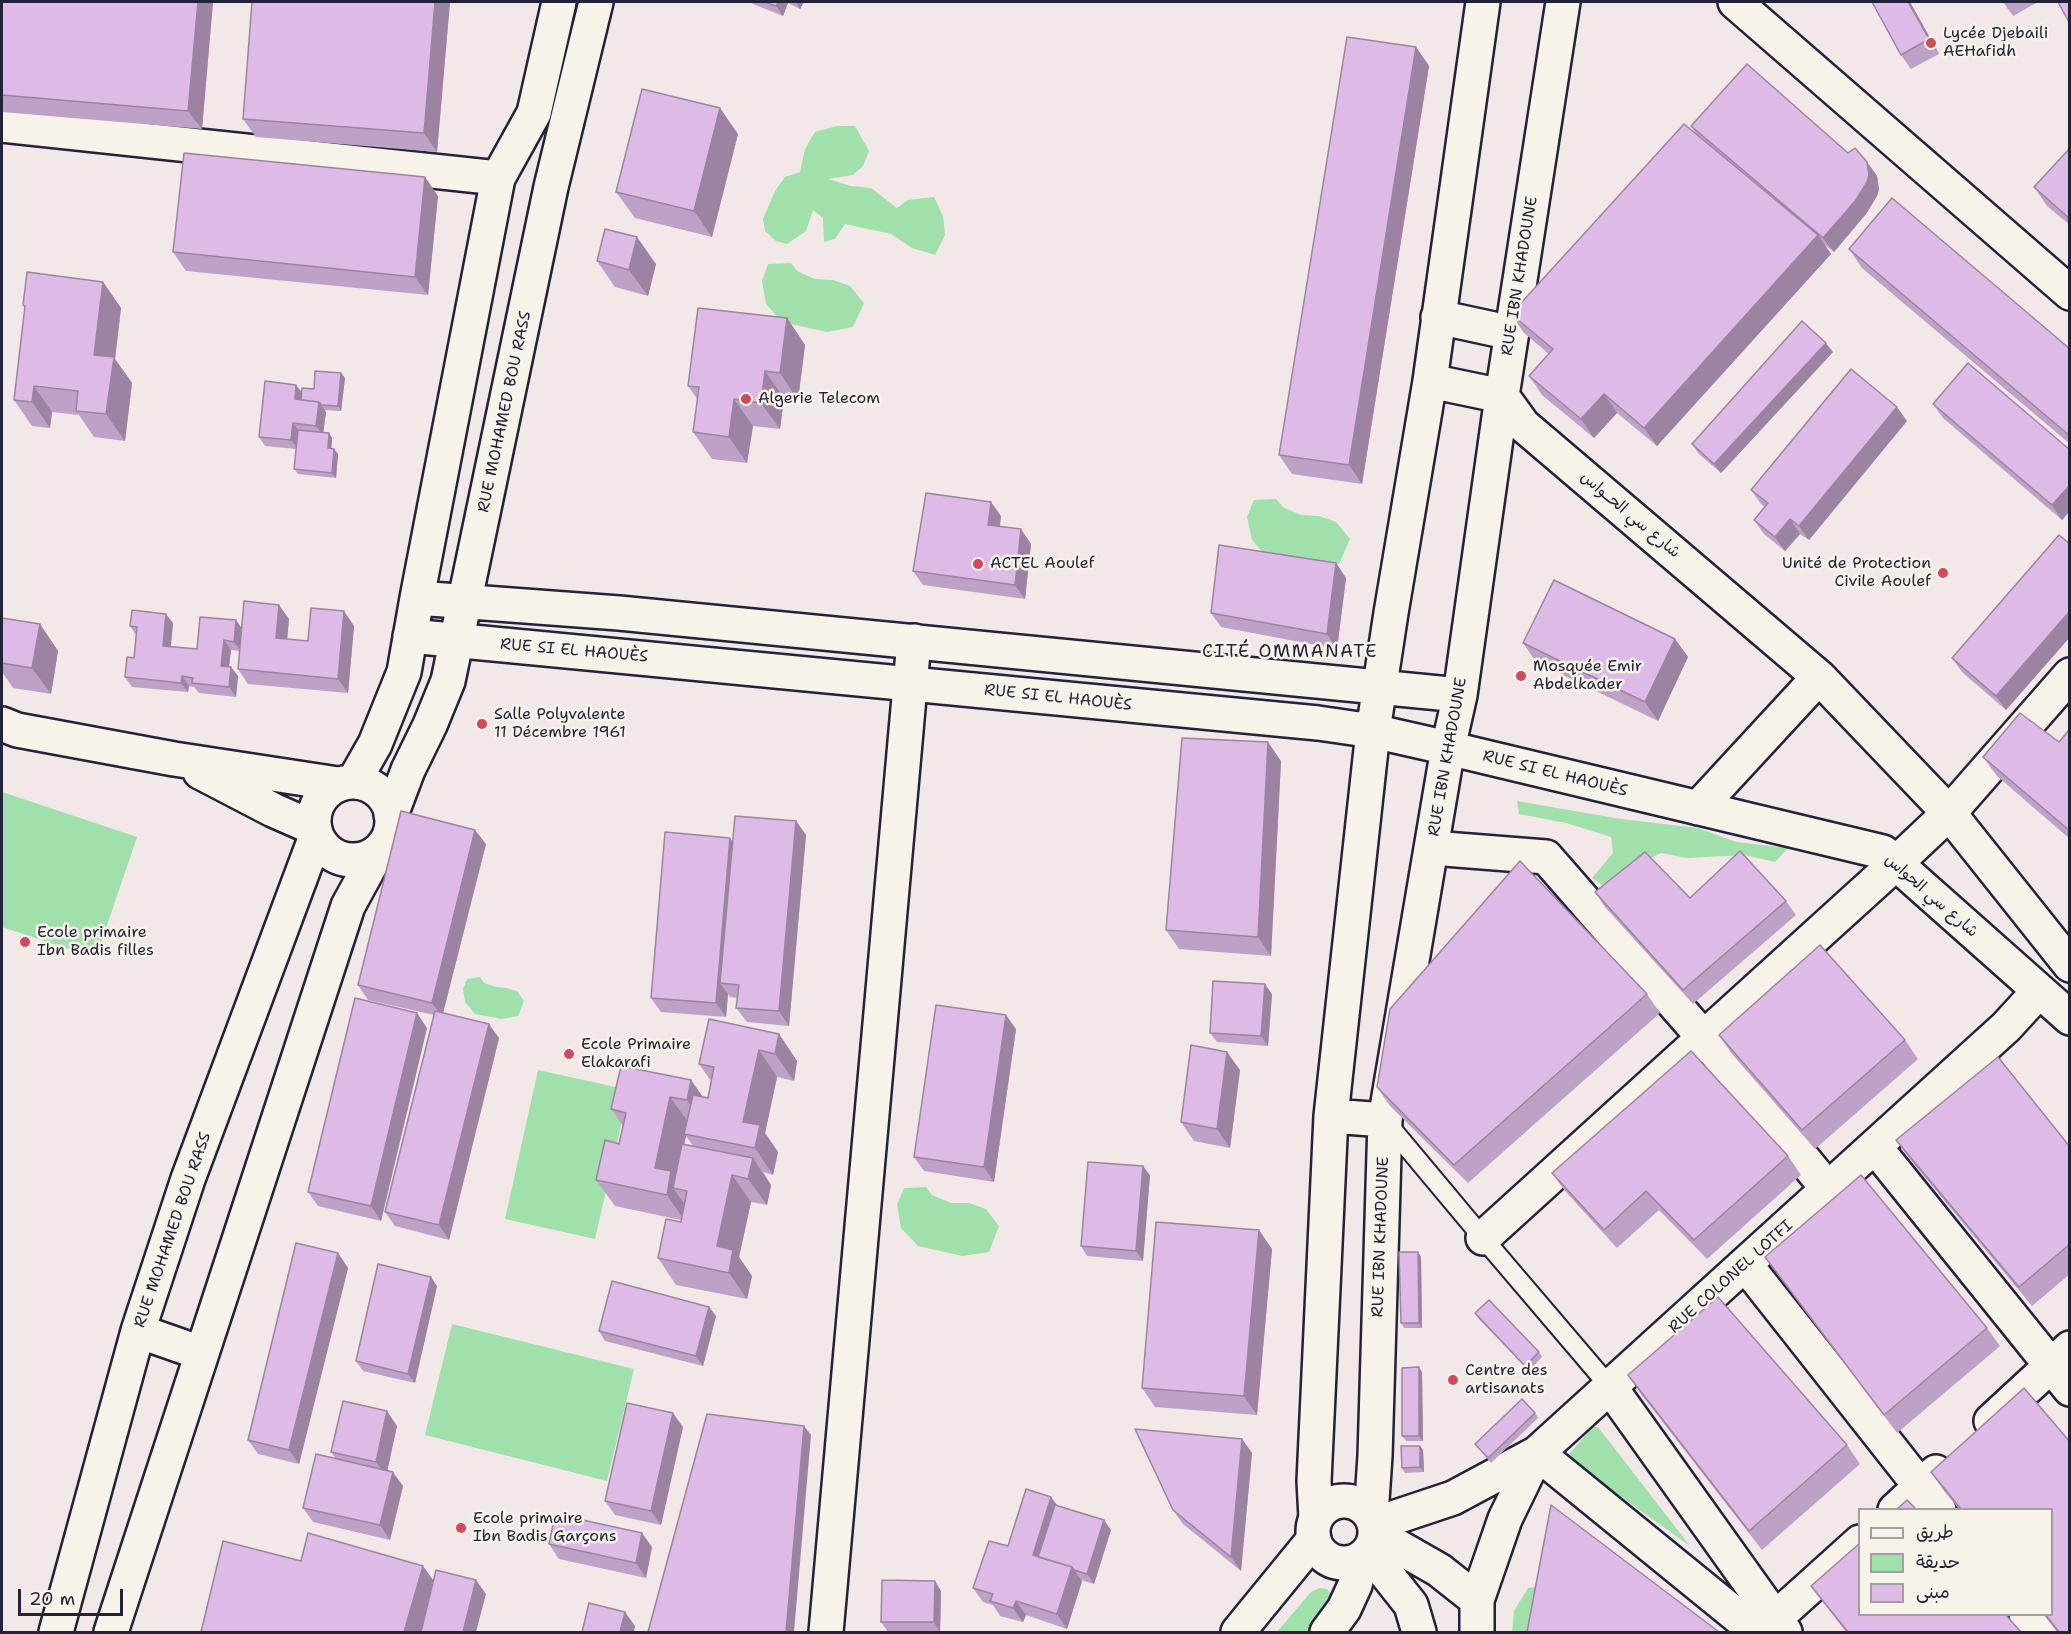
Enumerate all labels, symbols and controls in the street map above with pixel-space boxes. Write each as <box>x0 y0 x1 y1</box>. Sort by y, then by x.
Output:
place label: Lycée Djebaili AEHafidh <box>1943 24 2048 62</box>
marker: Lycée Djebaili AEHafidh <box>1924 36 1938 50</box>
street label: RUE IBN KHADOUNE <box>1498 195 1542 357</box>
street label: RUE MOHAMED BOU RASS <box>474 310 536 514</box>
place label: Algerie Telecom <box>758 389 880 409</box>
marker: Algerie Telecom <box>739 392 753 406</box>
street label: شارع سي الحــواس <box>1576 468 1684 562</box>
place label: ACTEL Aoulef <box>990 554 1095 574</box>
place label: Unité de Protection Civile Aoulef <box>1782 554 1931 592</box>
marker: ACTEL Aoulef <box>971 557 985 571</box>
marker: Unité de Protection Civile Aoulef <box>1936 566 1950 580</box>
street label: RUE SI EL HAOUÈS <box>499 635 649 667</box>
district label: CITÉ OMMANATE <box>1202 641 1378 663</box>
place label: Mosquée Emir Abdelkader <box>1533 657 1642 695</box>
marker: Mosquée Emir Abdelkader <box>1514 669 1528 683</box>
street label: RUE IBN KHADOUNE <box>1425 676 1471 838</box>
street label: RUE SI EL HAOUÈS <box>983 681 1133 715</box>
place label: Salle Polyvalente 11 Décembre 1961 <box>494 705 626 743</box>
marker: Salle Polyvalente 11 Décembre 1961 <box>475 717 489 731</box>
street label: RUE SI EL HAOUÈS <box>1481 747 1629 801</box>
street label: شارع سي الحواس <box>1880 850 1982 942</box>
place label: Ecole primaire Ibn Badis filles <box>37 923 154 961</box>
marker: Ecole primaire Ibn Badis filles <box>18 935 32 949</box>
place label: Ecole Primaire Elakarafi <box>581 1035 691 1073</box>
marker: Ecole Primaire Elakarafi <box>562 1047 576 1061</box>
street label: RUE MOHAMED BOU RASS <box>130 1130 216 1330</box>
street label: RUE IBN KHADOUNE <box>1369 1156 1393 1318</box>
street label: RUE COLONEL LOTFI <box>1665 1216 1797 1338</box>
place label: Centre des artisanats <box>1465 1361 1548 1399</box>
marker: Centre des artisanats <box>1446 1373 1460 1387</box>
legend <box>1858 1508 2053 1616</box>
place label: Ecole primaire Ibn Badis Garçons <box>473 1509 617 1547</box>
text: طريق <box>1916 1520 1954 1544</box>
marker: Ecole primaire Ibn Badis Garçons <box>454 1521 468 1535</box>
text: حديقة <box>1916 1550 1960 1574</box>
scale bar <box>21 1577 126 1615</box>
text: مبنى <box>1916 1580 1950 1604</box>
text: 20 m <box>29 1587 75 1611</box>

